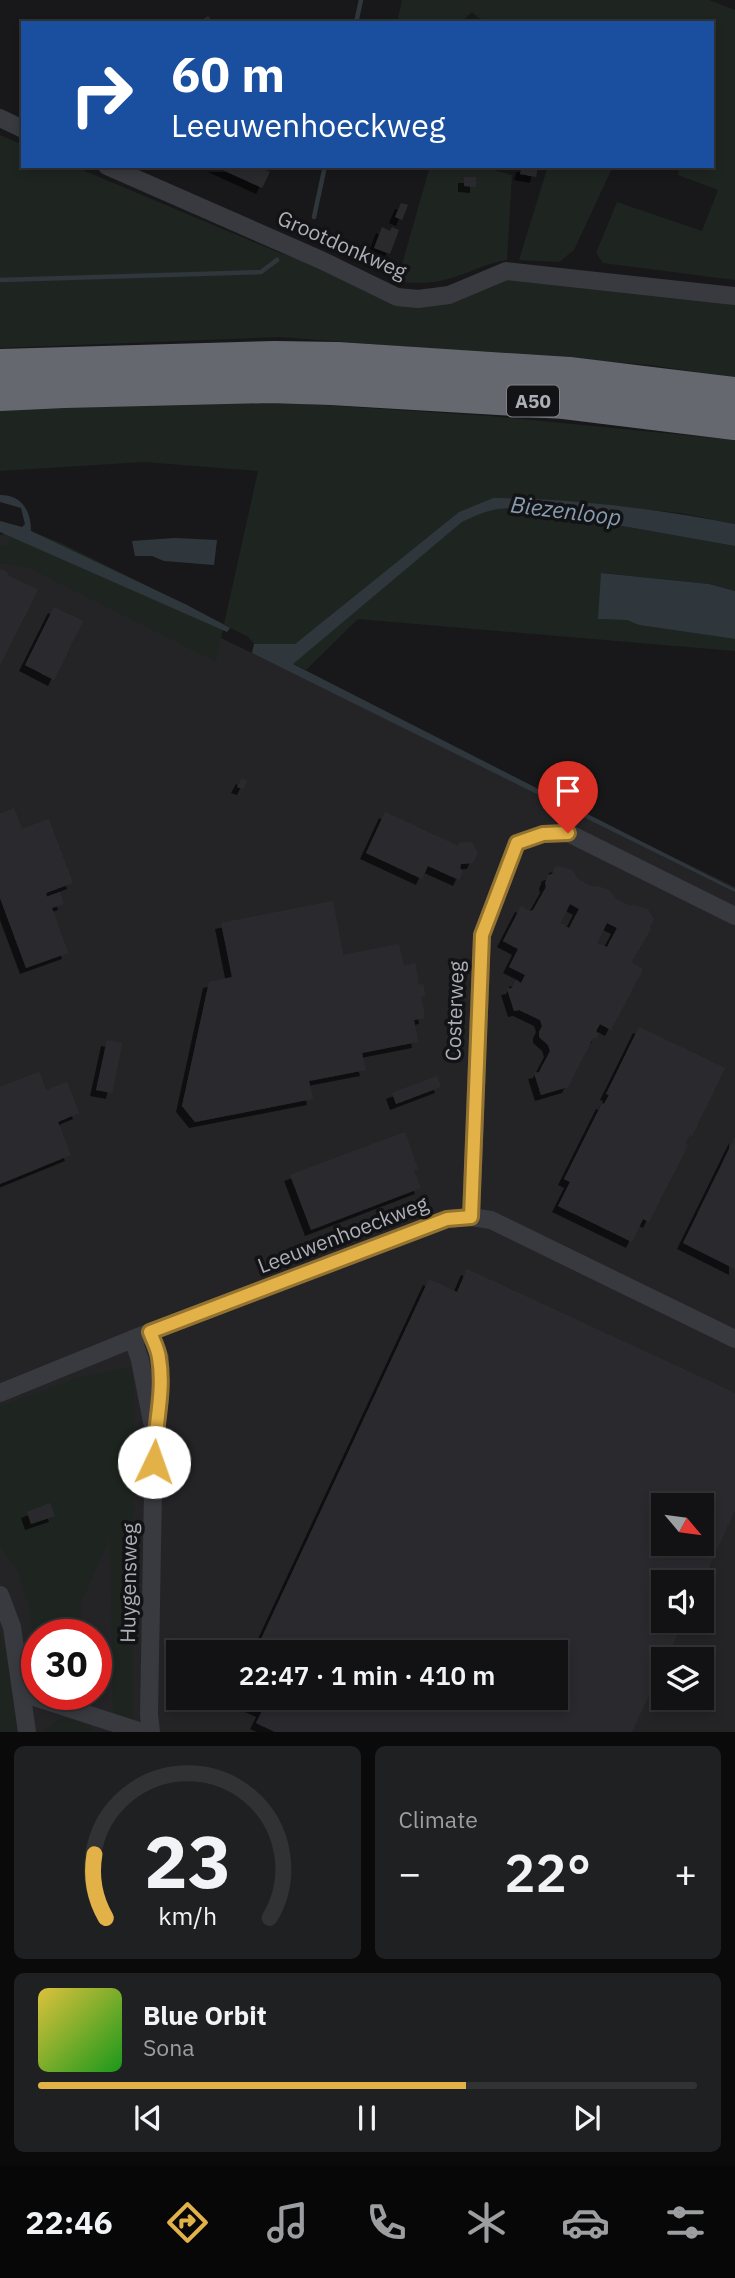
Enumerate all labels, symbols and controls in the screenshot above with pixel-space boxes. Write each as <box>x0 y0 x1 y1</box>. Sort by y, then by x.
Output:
text: 60 m <box>171 42 285 105</box>
icon: right <box>56 49 147 140</box>
text: Leeuwenhoeckweg <box>171 104 446 146</box>
street label: Grootdonkweg <box>273 203 411 285</box>
road number: A50 <box>507 386 559 416</box>
water label: Biezenloop <box>509 488 623 532</box>
pin <box>538 761 598 833</box>
icon: arrive <box>549 772 587 810</box>
street label: Costerweg <box>438 960 470 1062</box>
street label: Leeuwenhoeckweg <box>253 1189 432 1279</box>
position arrow <box>117 1425 191 1499</box>
north arrow <box>651 1493 714 1556</box>
map controls <box>651 1493 714 1710</box>
street label: Huygensweg <box>113 1523 143 1643</box>
button: sound <box>651 1570 714 1633</box>
speed limit sign: 30 <box>21 1619 112 1710</box>
button: layers <box>651 1647 714 1710</box>
text: 22:47 · 1 min · 410 m <box>239 1658 495 1692</box>
text: Climate <box>399 1804 478 1834</box>
text: 23 <box>144 1814 231 1909</box>
text: 22° <box>504 1839 591 1906</box>
text: − <box>399 1848 421 1897</box>
text: + <box>674 1848 697 1897</box>
text: km/h <box>158 1899 217 1932</box>
text: Blue Orbit <box>143 1998 267 2032</box>
text: Sona <box>143 2032 195 2062</box>
icon: previous <box>129 2099 167 2137</box>
icon: pause <box>348 2099 386 2137</box>
icon: next <box>568 2099 606 2137</box>
icon: directions <box>163 2198 212 2247</box>
icon: music <box>263 2198 312 2247</box>
icon: phone <box>362 2198 411 2247</box>
icon: climate <box>462 2198 511 2247</box>
icon: car <box>561 2198 610 2247</box>
icon: filters <box>661 2198 710 2247</box>
text: 22:46 <box>25 2201 113 2243</box>

